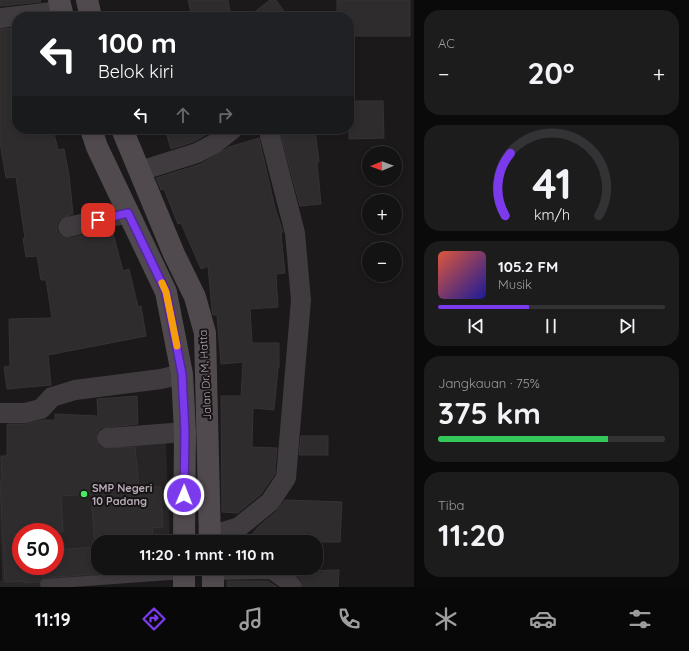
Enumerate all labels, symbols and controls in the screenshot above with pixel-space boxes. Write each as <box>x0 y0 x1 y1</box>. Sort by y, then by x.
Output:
text: 100 m <box>98 25 177 60</box>
icon: left <box>32 28 84 80</box>
text: AC <box>438 35 455 51</box>
text: 20° <box>527 54 575 92</box>
text: Belok kiri <box>98 60 174 83</box>
text: − <box>438 60 449 88</box>
text: + <box>653 60 665 88</box>
icon: left <box>130 104 152 126</box>
icon: ahead <box>172 104 194 126</box>
icon: right <box>214 104 236 126</box>
north arrow <box>362 146 402 186</box>
map controls <box>362 146 402 282</box>
text: 41 <box>532 157 571 209</box>
button: + <box>362 194 402 234</box>
pin <box>81 203 115 237</box>
text: km/h <box>533 206 570 224</box>
icon: arrive <box>87 209 109 231</box>
button: − <box>362 242 402 282</box>
text: 105.2 FM <box>498 257 558 276</box>
text: Musik <box>498 276 532 292</box>
icon: previous <box>465 315 487 337</box>
icon: pause <box>540 315 562 337</box>
icon: next <box>616 315 638 337</box>
street label: Jalan Dr. M. Hatta <box>196 330 214 420</box>
text: Jangkauan · 75% <box>438 375 540 391</box>
text: 375 km <box>438 394 541 432</box>
position arrow <box>163 474 205 516</box>
place label: SMP Negeri 10 Padang <box>92 481 152 508</box>
marker: SMP Negeri 10 Padang <box>79 489 89 499</box>
text: Tiba <box>438 497 464 513</box>
text: 11:20 <box>438 516 505 554</box>
speed limit sign: 50 <box>12 523 64 575</box>
text: 11:20 · 1 mnt · 110 m <box>140 545 274 564</box>
icon: directions <box>140 605 168 633</box>
icon: music <box>237 605 265 633</box>
icon: phone <box>335 605 363 633</box>
icon: climate <box>432 605 460 633</box>
icon: car <box>529 605 557 633</box>
icon: filters <box>626 605 654 633</box>
text: 11:19 <box>35 608 71 631</box>

